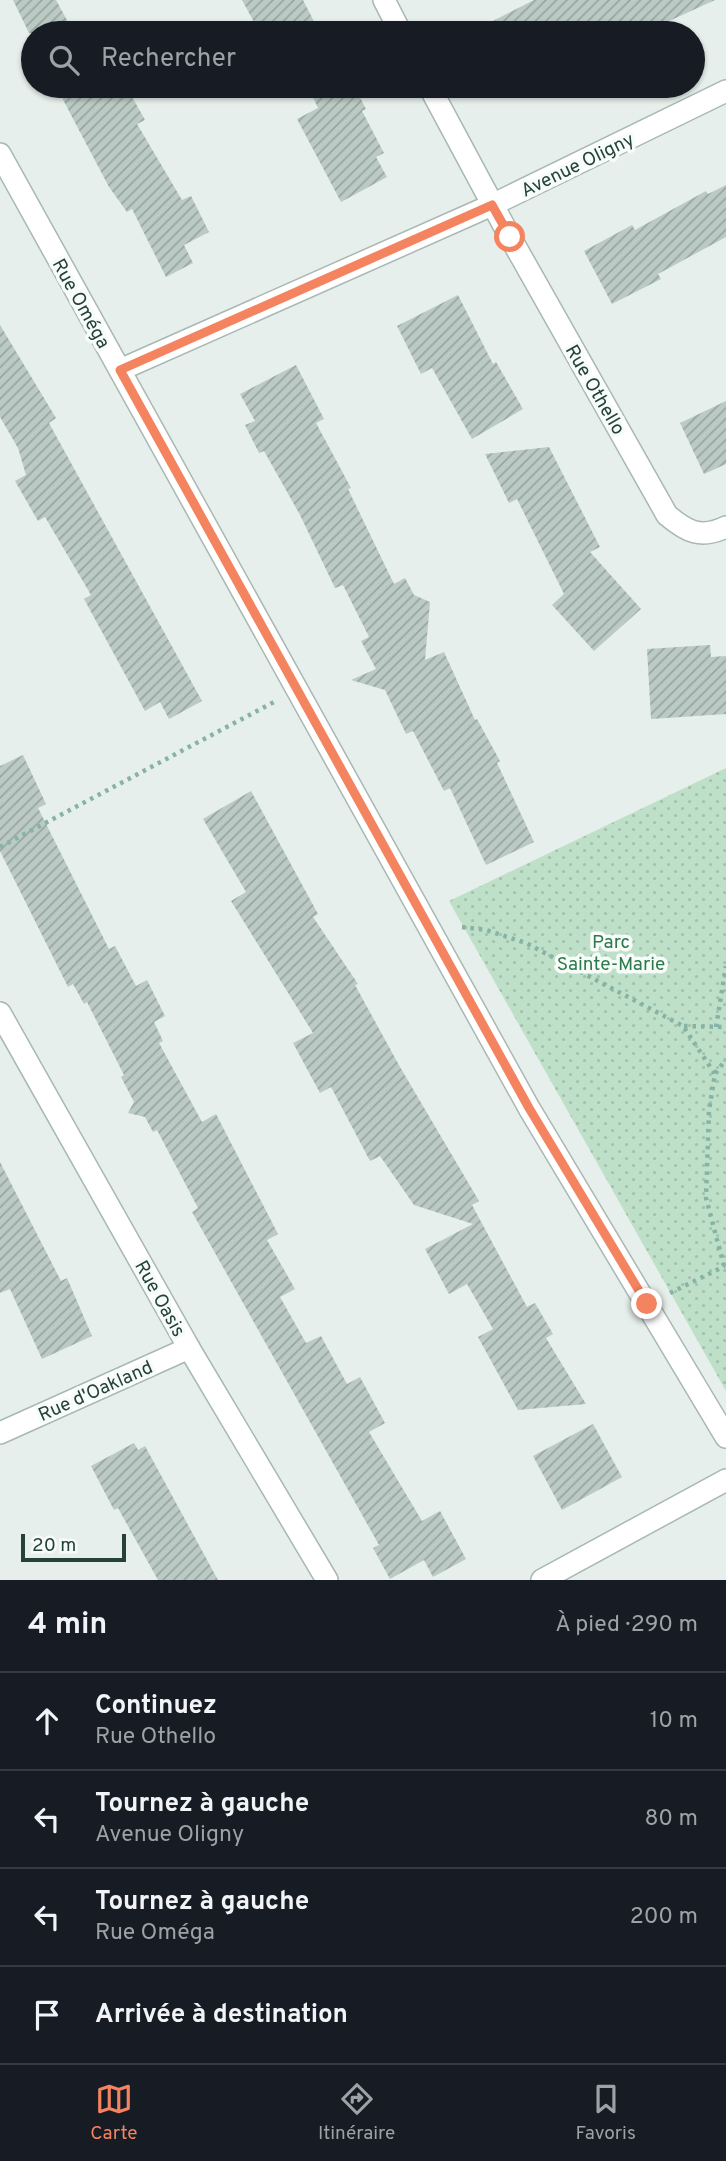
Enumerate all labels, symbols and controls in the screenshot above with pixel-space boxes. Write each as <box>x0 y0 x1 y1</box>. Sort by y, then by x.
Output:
search box <box>21 21 705 98</box>
icon: search <box>45 41 83 79</box>
text: Rechercher <box>101 43 236 76</box>
street label: Avenue Oligny <box>517 128 639 204</box>
route start <box>494 221 525 252</box>
street label: Rue Oméga <box>46 255 115 353</box>
street label: Rue Othello <box>559 341 630 439</box>
park label: Parc Sainte-Marie <box>557 931 665 977</box>
street label: Rue Oasis <box>128 1256 190 1341</box>
route end <box>631 1288 662 1319</box>
street label: Rue d'Oakland <box>35 1356 157 1428</box>
scale bar <box>21 1531 126 1563</box>
text: 20 m <box>32 1534 76 1558</box>
text: 4 min <box>28 1607 107 1644</box>
text: À pied · 290 m <box>555 1611 698 1640</box>
text: Continuez <box>95 1690 217 1723</box>
icon: ahead <box>28 1702 66 1740</box>
text: 10 m <box>650 1707 698 1736</box>
text: Rue Othello <box>95 1723 216 1752</box>
text: Tournez à gauche <box>95 1788 309 1821</box>
icon: left <box>28 1800 66 1838</box>
text: 80 m <box>645 1805 698 1834</box>
text: Avenue Oligny <box>95 1821 244 1850</box>
text: Tournez à gauche <box>95 1886 309 1919</box>
icon: left <box>28 1898 66 1936</box>
text: 200 m <box>630 1903 698 1932</box>
text: Rue Oméga <box>95 1919 215 1948</box>
icon: arrive <box>28 1996 66 2034</box>
text: Arrivée à destination <box>95 1999 348 2032</box>
tab: Carte <box>90 2080 138 2146</box>
tab: Itinéraire <box>318 2080 395 2146</box>
tab: Favoris <box>576 2080 636 2146</box>

